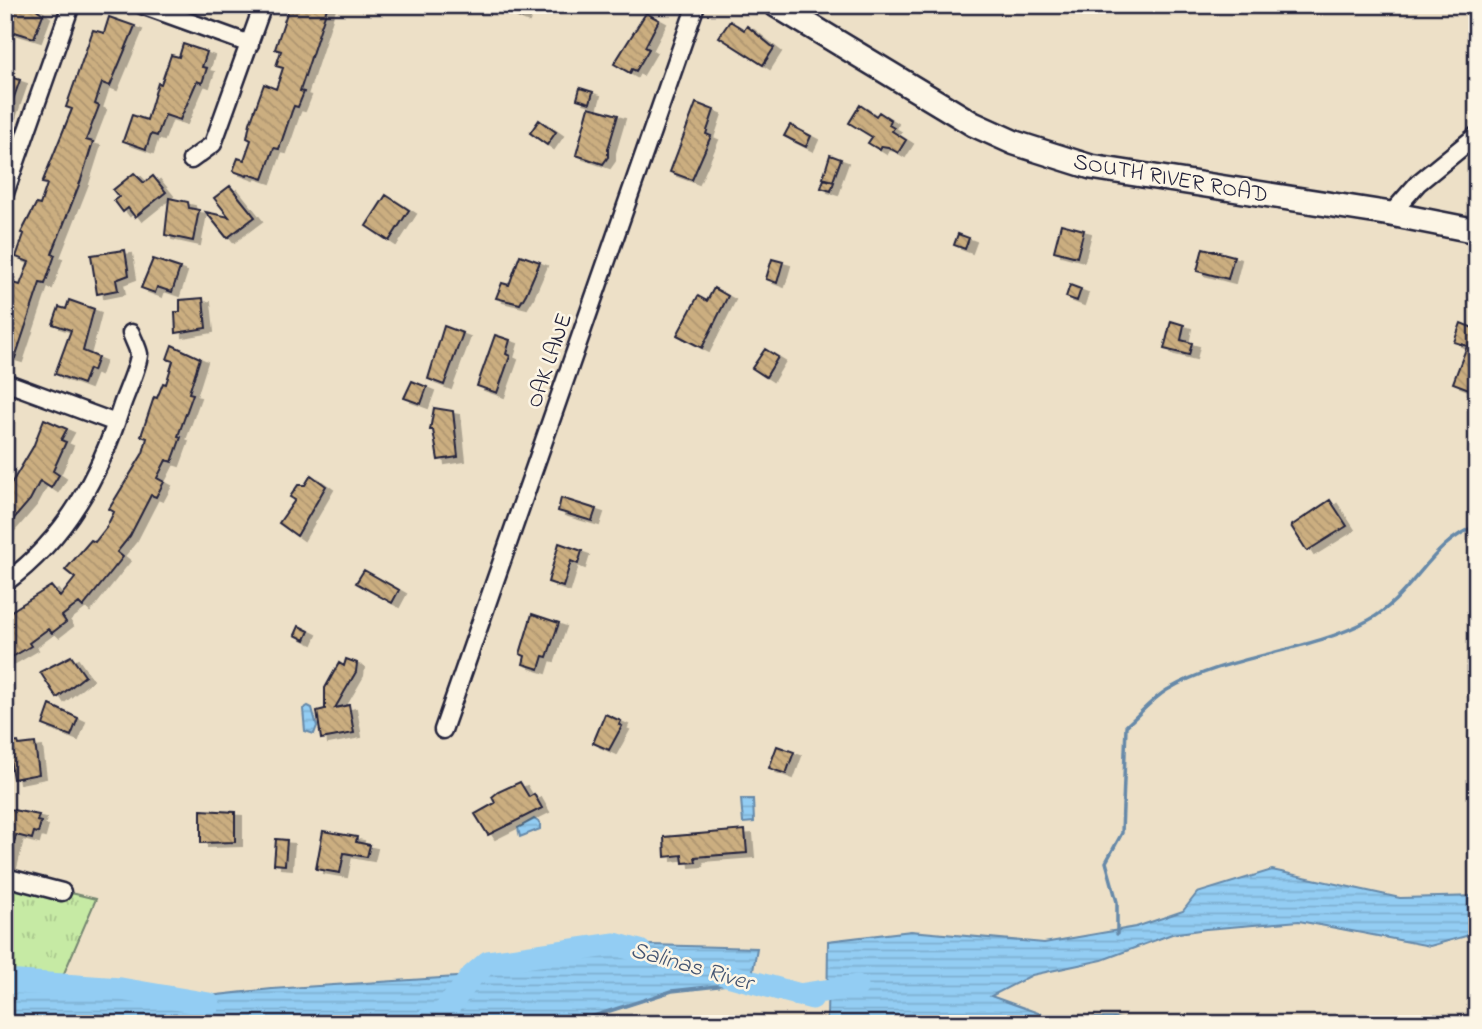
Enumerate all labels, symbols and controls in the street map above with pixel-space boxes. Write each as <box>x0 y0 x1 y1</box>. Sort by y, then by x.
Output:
street label: SOUTH RIVER ROAD <box>1071 146 1271 213</box>
street label: OAK LANE <box>519 309 582 413</box>
water label: Salinas River <box>626 933 759 1002</box>

